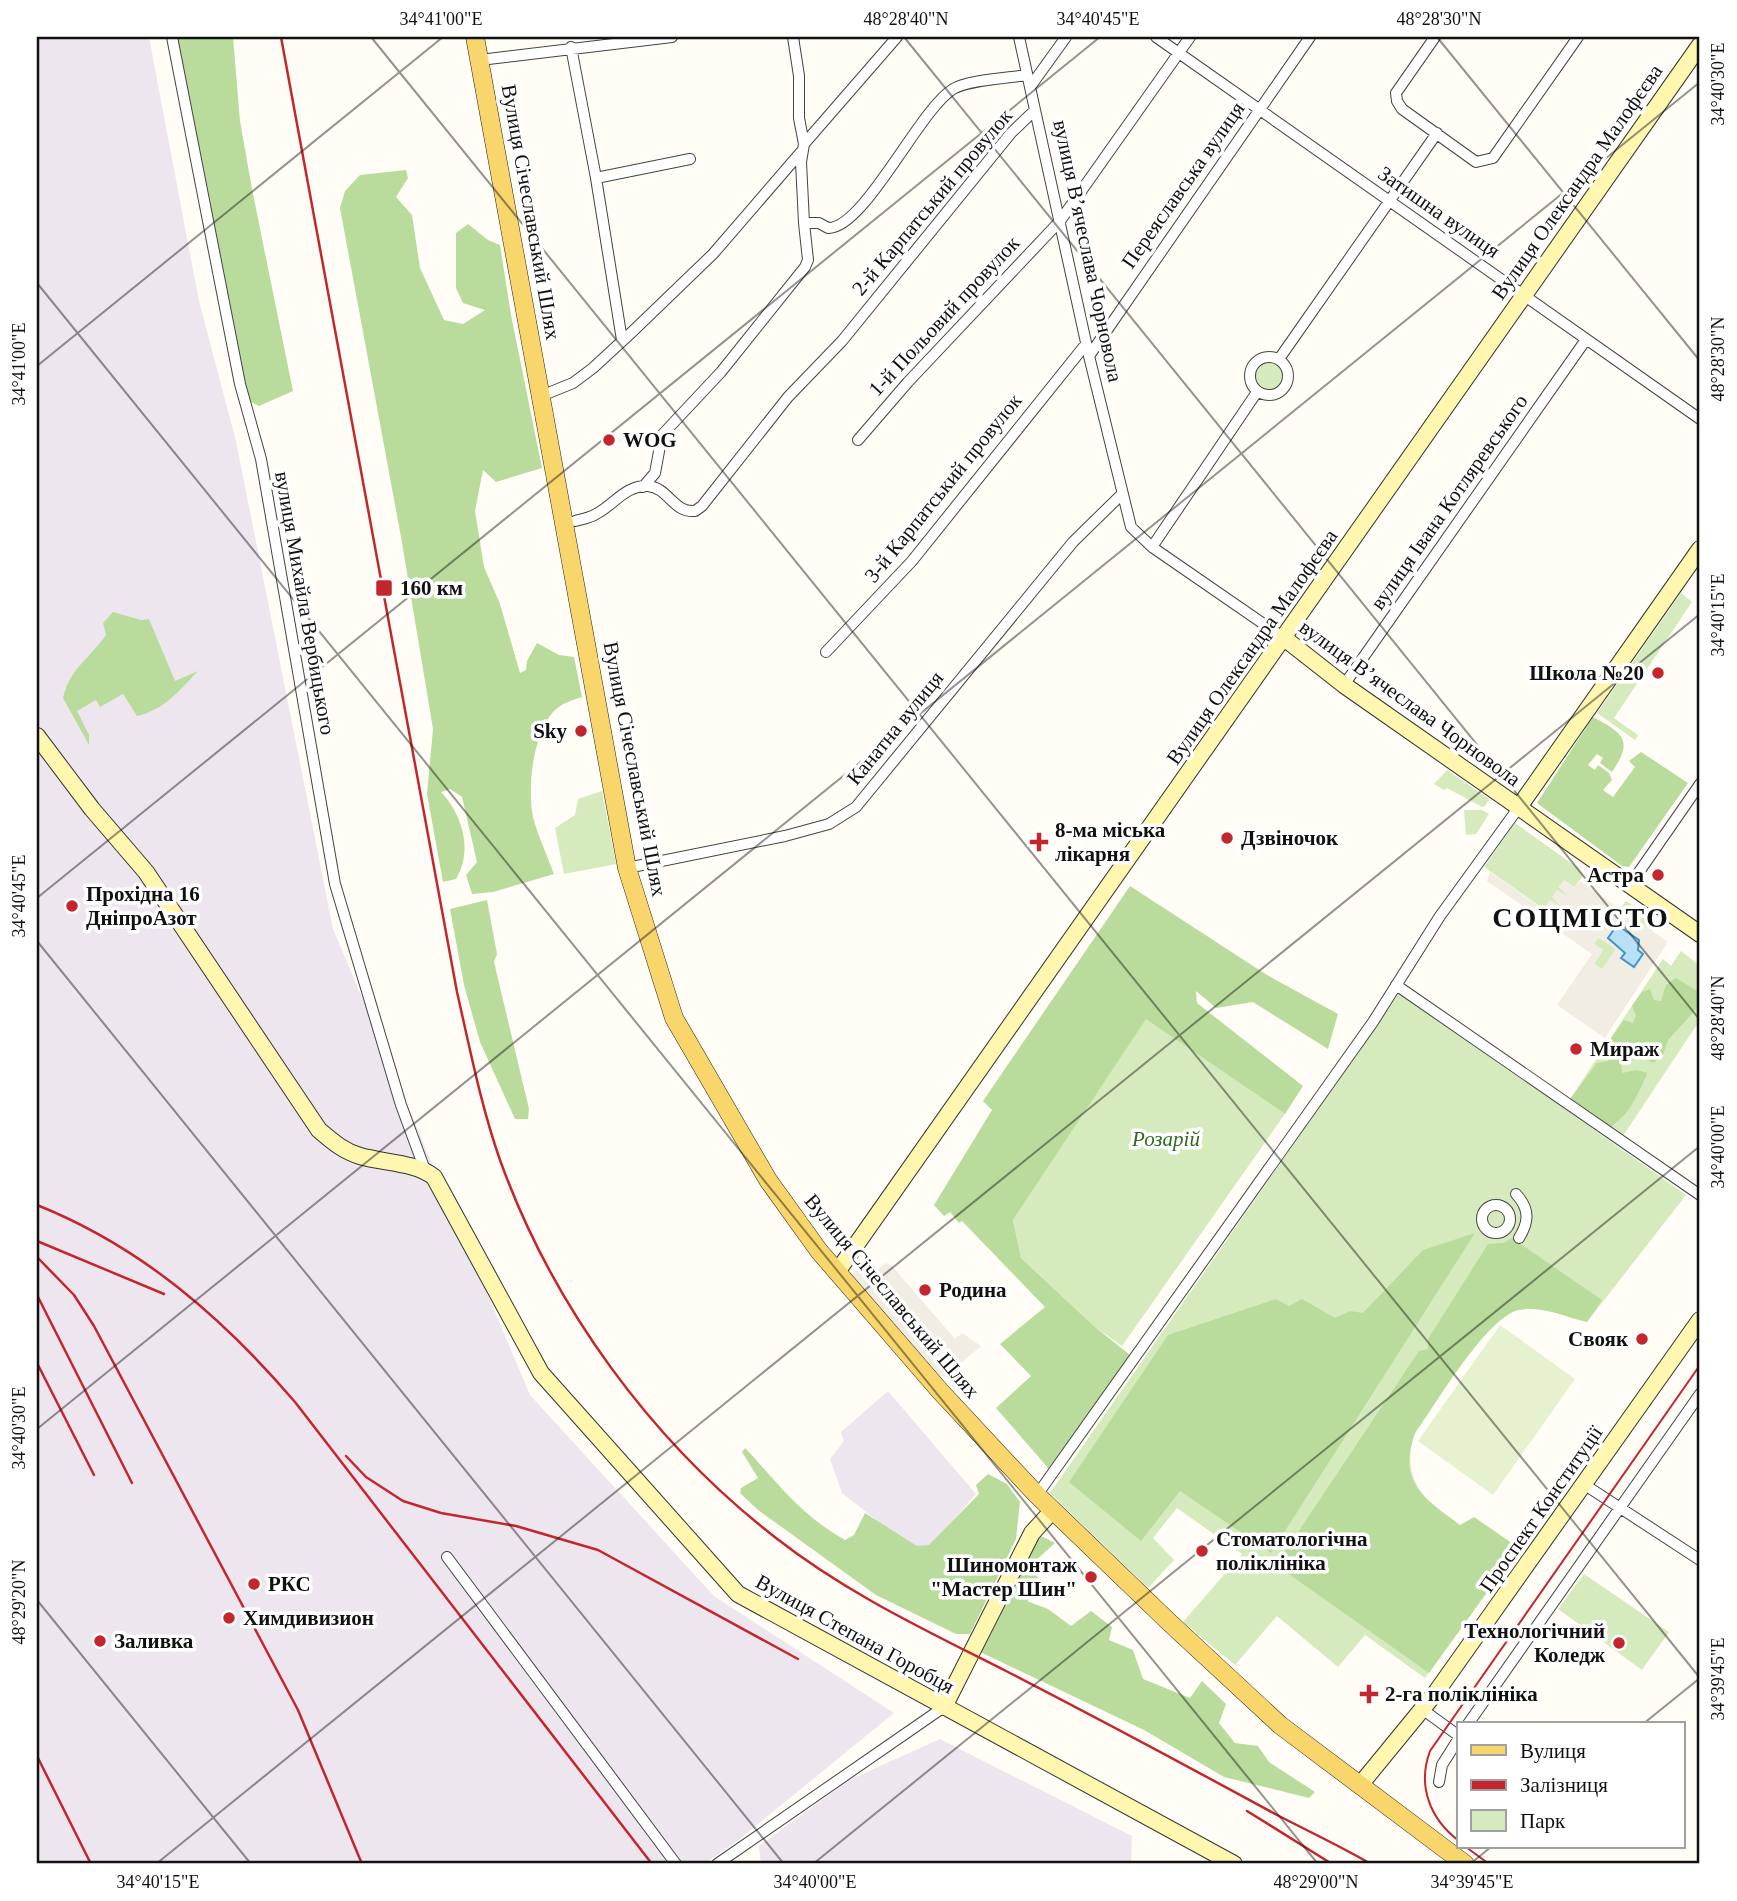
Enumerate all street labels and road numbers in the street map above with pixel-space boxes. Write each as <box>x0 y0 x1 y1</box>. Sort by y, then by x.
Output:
street label: Вулиця Олександра Малофєєва <box>1486 59 1668 304</box>
street label: Вулиця Січеславський Шлях <box>497 82 565 342</box>
street label: Переяславська вулиця <box>1116 97 1250 273</box>
street label: 2-й Карпатський провулок <box>847 103 1018 300</box>
street label: вулиця Вʼячеслава Чорновола <box>1048 118 1128 385</box>
street label: Затишна вулиця <box>1374 161 1505 263</box>
street label: 1-й Польовий провулок <box>864 231 1025 401</box>
street label: 3-й Карпатський провулок <box>859 388 1027 587</box>
street label: вулиця Івана Котляревського <box>1365 390 1533 614</box>
street label: вулиця Михайла Вербицького <box>270 469 340 737</box>
street label: Вулиця Олександра Малофєєва <box>1161 524 1343 769</box>
street label: вулиця Вʼячеслава Чорновола <box>1295 615 1526 792</box>
street label: Вулиця Січеславський Шлях <box>599 640 672 899</box>
street label: Канатна вулиця <box>842 666 948 790</box>
street label: Вулиця Січеславський Шлях <box>800 1189 985 1403</box>
street label: Проспект Конституції <box>1474 1421 1608 1597</box>
street label: Вулиця Степана Горобця <box>752 1569 959 1699</box>

